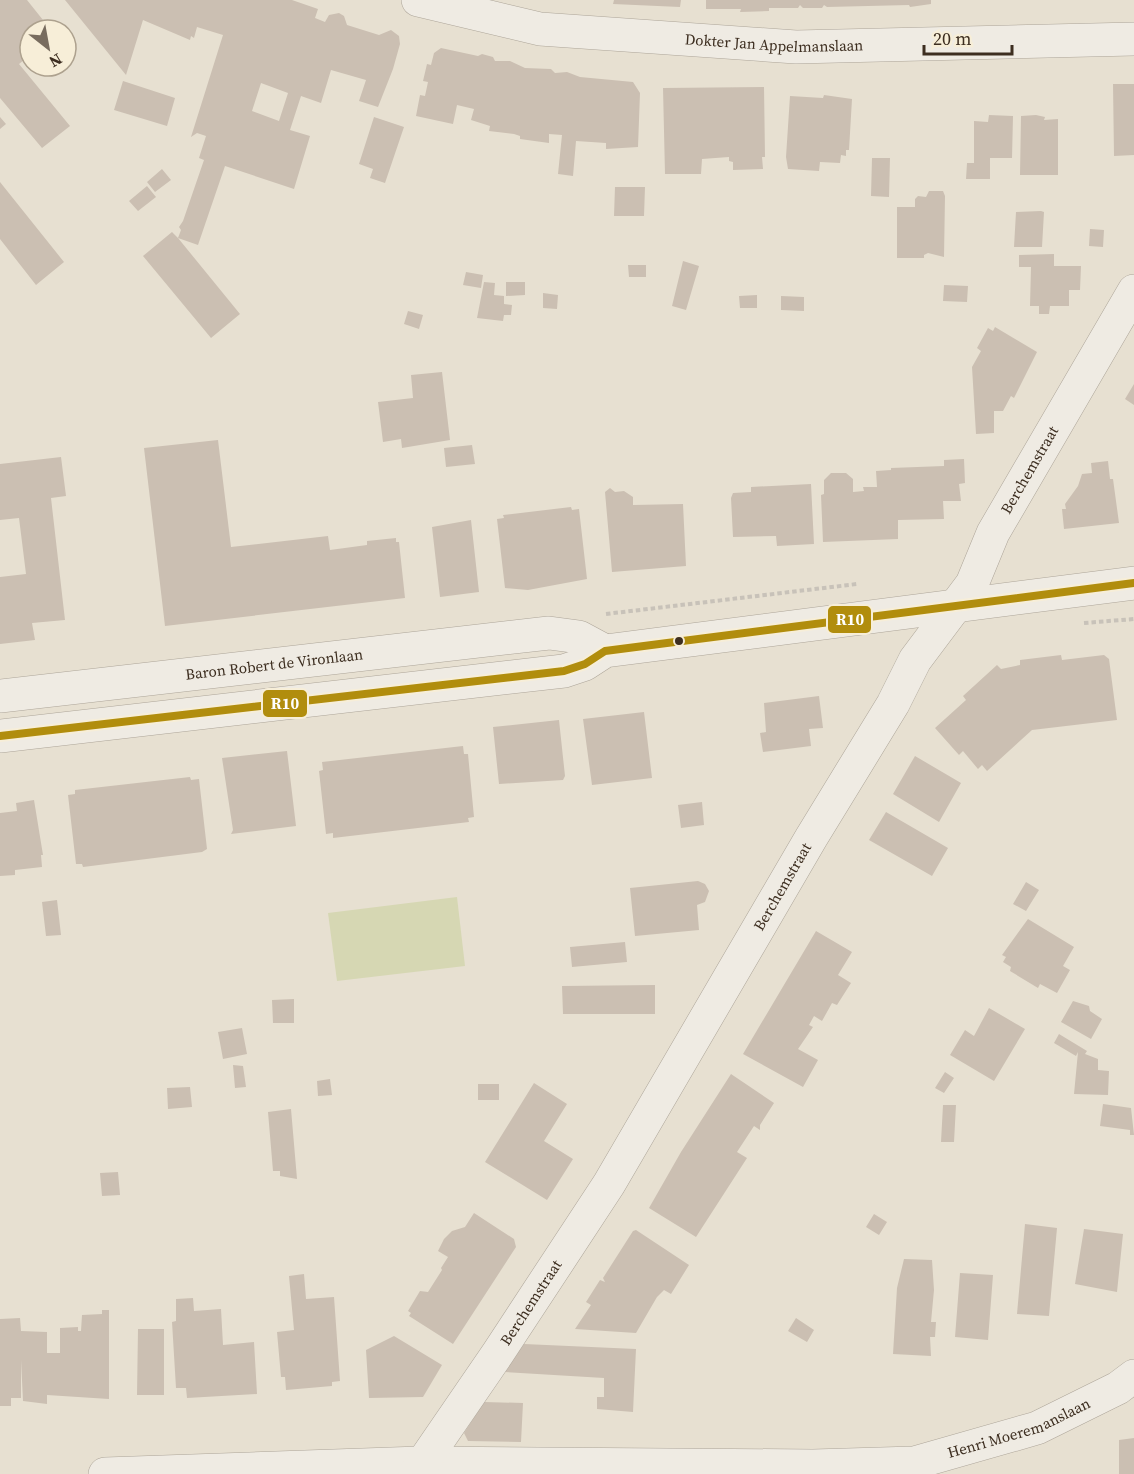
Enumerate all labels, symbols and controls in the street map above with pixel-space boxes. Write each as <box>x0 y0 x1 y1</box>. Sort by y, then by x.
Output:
north arrow <box>18 18 78 78</box>
scale bar <box>924 18 1012 56</box>
text: 20 m <box>933 26 971 51</box>
street label: Dokter Jan Appelmanslaan <box>684 28 864 57</box>
text: N <box>45 48 66 73</box>
street label: Berchemstraat <box>995 422 1063 517</box>
line badge: R10 <box>827 605 872 634</box>
text: R10 <box>836 608 864 630</box>
unlabelled marker <box>673 635 685 647</box>
street label: Baron Robert de Vironlaan <box>184 643 364 685</box>
line badge: R10 <box>262 689 308 718</box>
text: R10 <box>271 692 299 714</box>
street label: Berchemstraat <box>748 839 816 934</box>
street label: Berchemstraat <box>495 1255 567 1349</box>
street label: Henri Moeremanslaan <box>945 1392 1094 1463</box>

